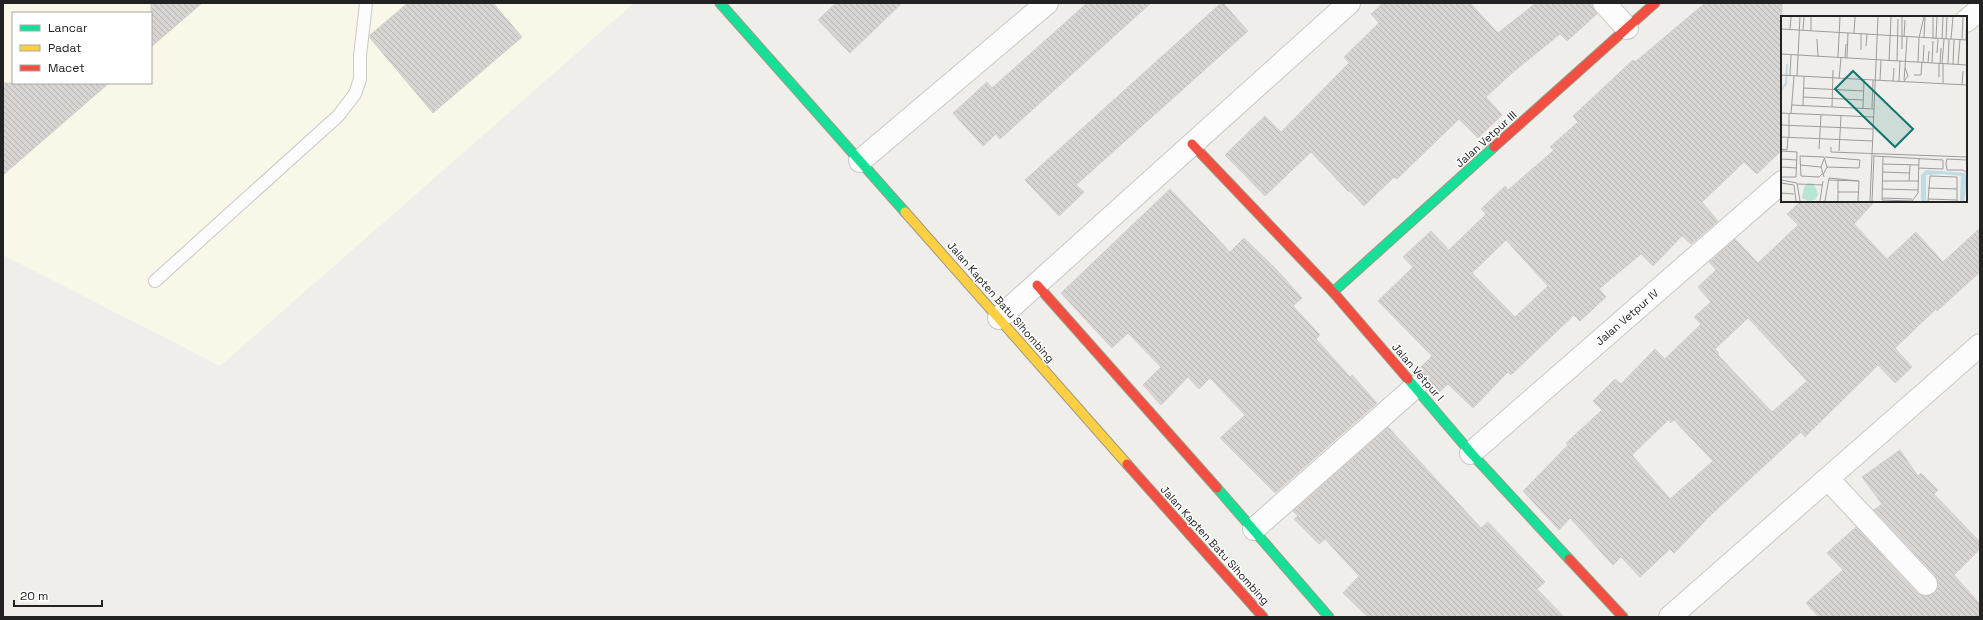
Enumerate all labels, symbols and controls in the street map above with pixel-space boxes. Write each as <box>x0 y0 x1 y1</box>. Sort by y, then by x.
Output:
legend <box>12 12 152 84</box>
inset map <box>1781 16 1967 202</box>
text: Lancar <box>48 20 88 36</box>
text: Padat <box>48 40 82 56</box>
text: Macet <box>48 60 85 76</box>
street label: Jalan Vetpur III <box>1452 108 1520 170</box>
street label: Jalan Kapten Batu Sihombing <box>945 239 1057 365</box>
street label: Jalan Vetpur IV <box>1593 286 1662 348</box>
street label: Jalan Vetpur I <box>1389 340 1447 404</box>
street label: Jalan Kapten Batu Sihombing <box>1158 482 1272 608</box>
scale bar <box>14 582 102 608</box>
text: 20 m <box>20 588 48 604</box>

